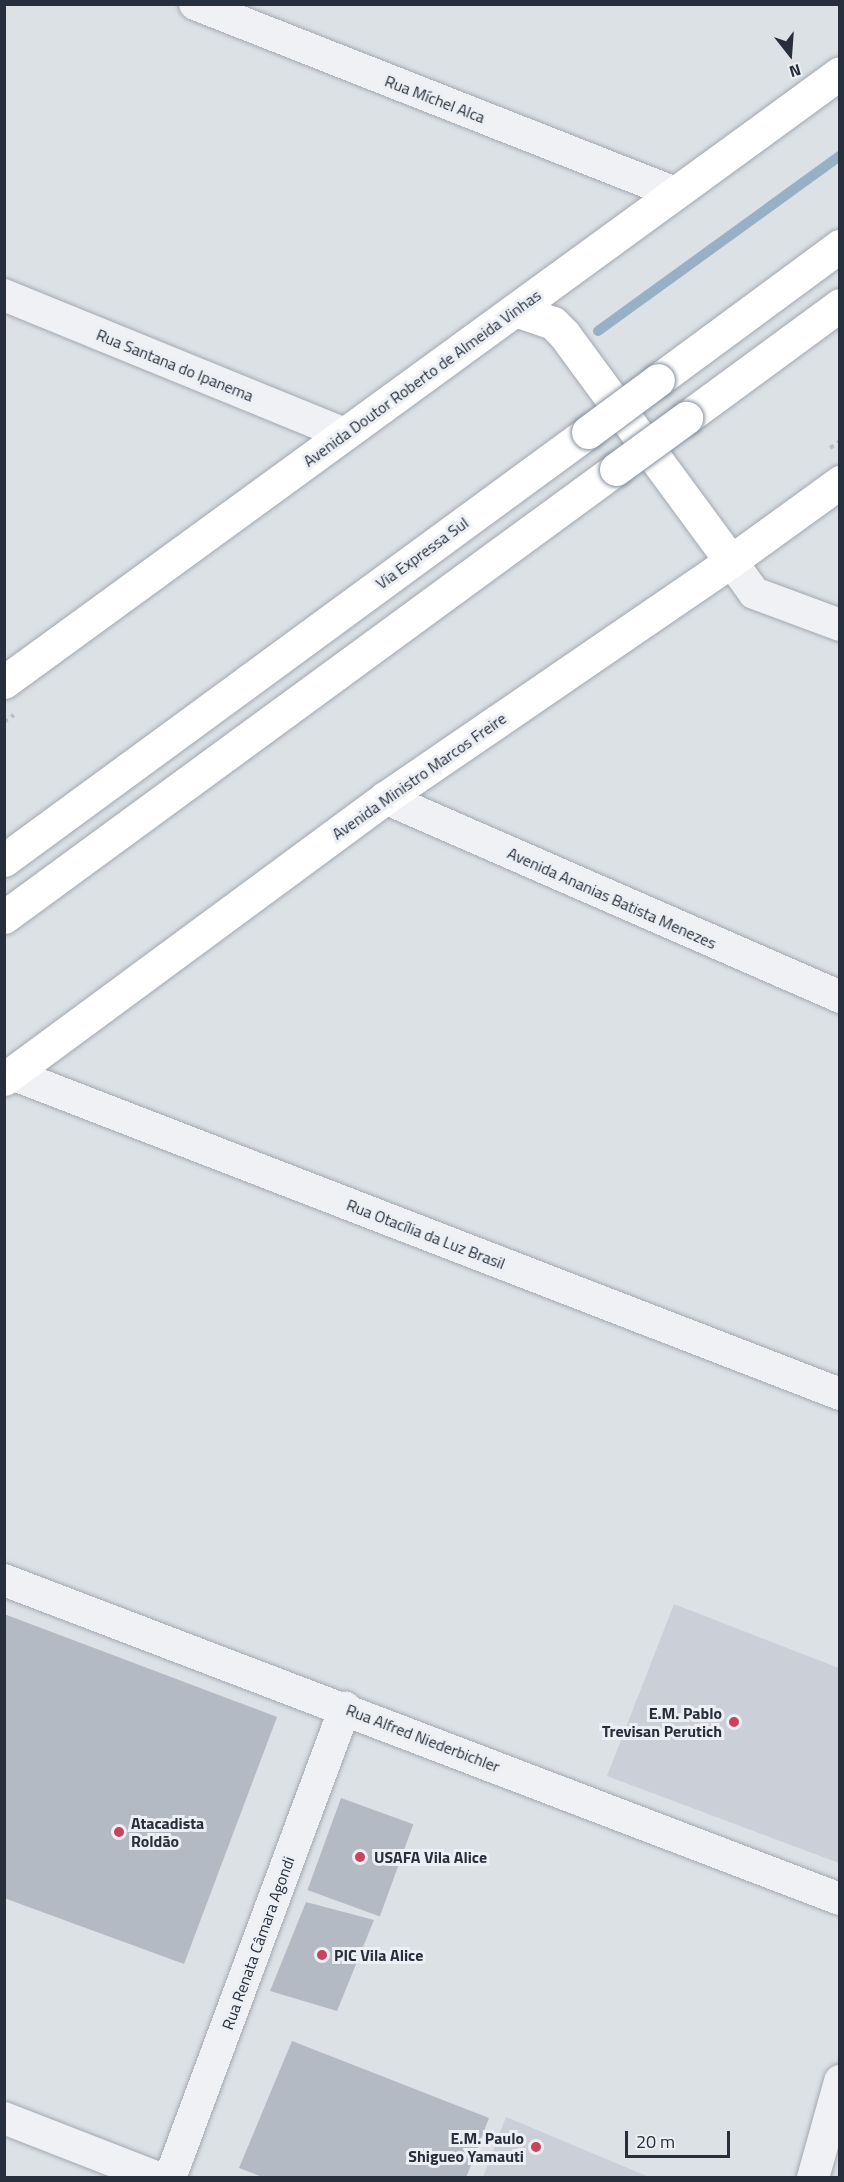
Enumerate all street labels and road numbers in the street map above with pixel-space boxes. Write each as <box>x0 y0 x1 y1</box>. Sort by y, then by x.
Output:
street label: Rua Míchel Alca <box>382 71 488 127</box>
street label: Avenida Doutor Roberto de Almeida Vinhas <box>300 285 544 471</box>
street label: Rua Santana do Ipanema <box>94 325 256 405</box>
street label: Via Expressa Sul <box>372 513 472 593</box>
street label: Avenida Ministro Marcos Freire <box>328 708 510 844</box>
street label: Avenida Ananias Batista Menezes <box>505 843 719 953</box>
street label: Rua Otacília da Luz Brasil <box>344 1195 508 1273</box>
street label: Rua Alfred Niederbichler <box>343 1700 503 1776</box>
street label: Rua Renata Câmara Agondi <box>218 1854 298 2032</box>

